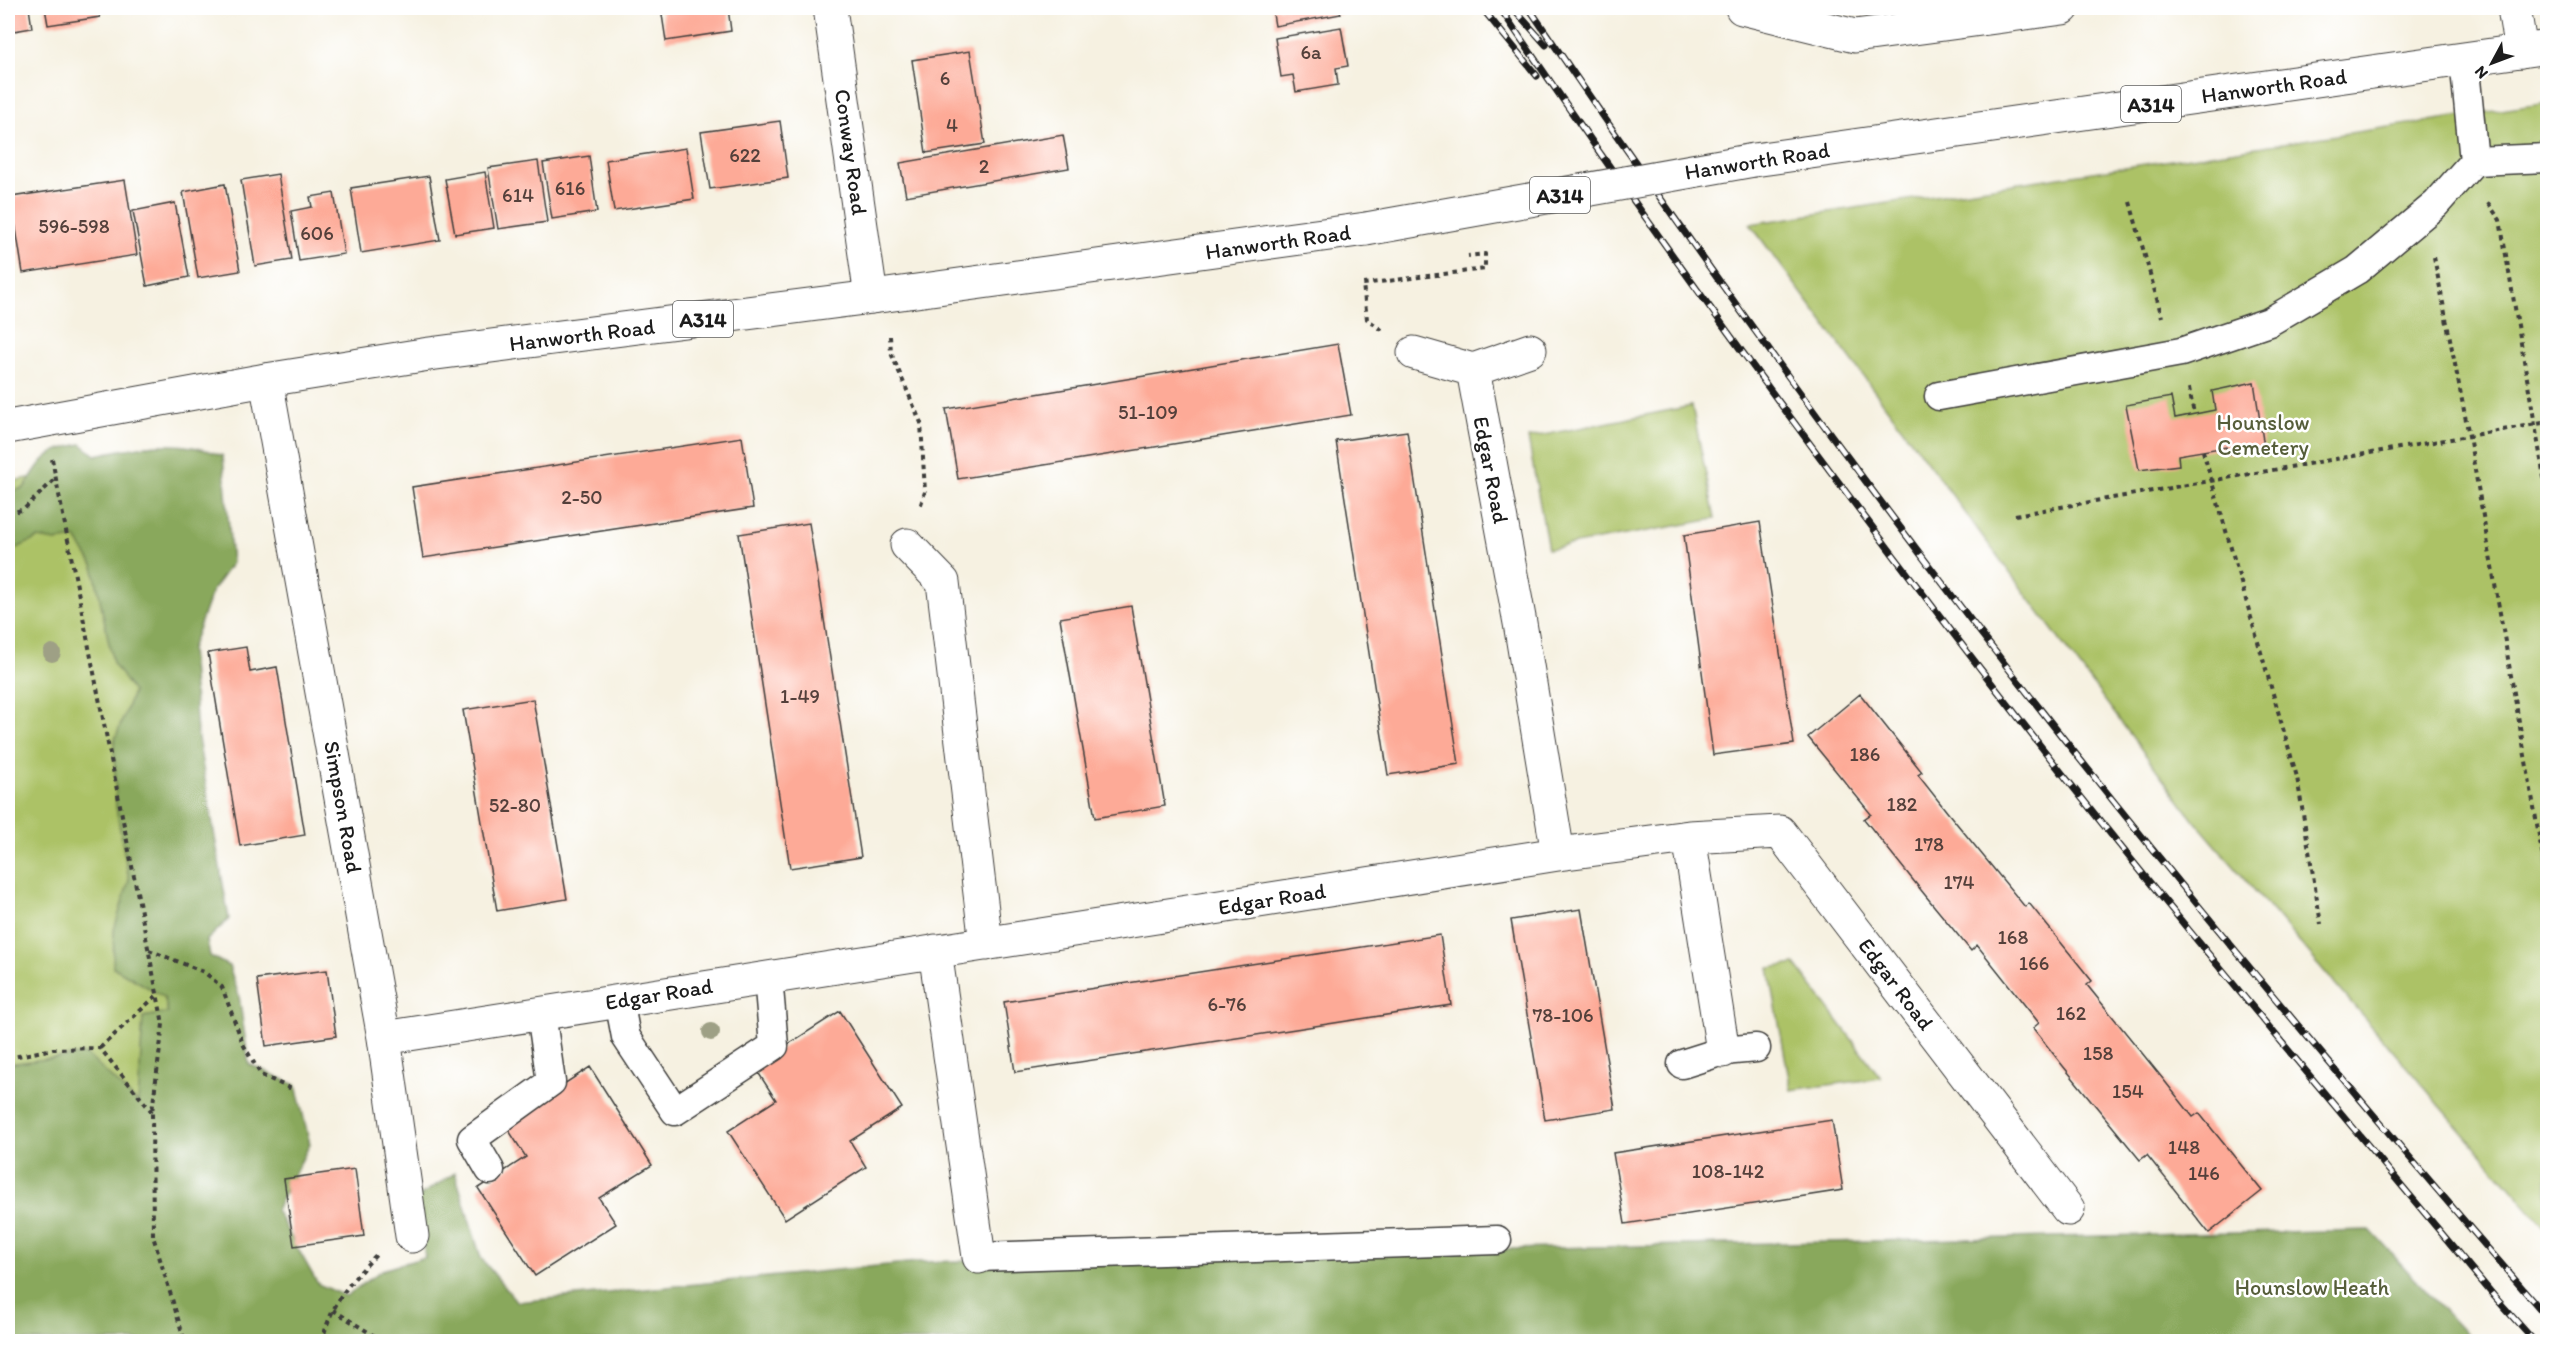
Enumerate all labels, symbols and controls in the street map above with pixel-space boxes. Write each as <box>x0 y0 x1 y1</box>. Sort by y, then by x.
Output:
north arrow <box>2462 33 2522 93</box>
house number: 6a <box>1301 40 1322 64</box>
street label: Hanworth Road <box>2200 62 2348 110</box>
text: N <box>2470 62 2492 83</box>
house number: 6 <box>940 66 950 90</box>
road number: A314 <box>2121 86 2181 122</box>
street label: Conway Road <box>829 87 873 217</box>
house number: 4 <box>946 113 958 137</box>
street label: Hanworth Road <box>1683 136 1831 186</box>
house number: 622 <box>729 143 761 167</box>
house number: 2 <box>979 154 990 178</box>
house number: 616 <box>555 176 585 200</box>
road number: A314 <box>1530 177 1590 213</box>
house number: 614 <box>502 183 534 207</box>
house number: 596-598 <box>38 214 110 238</box>
street label: Hanworth Road <box>1204 218 1352 266</box>
house number: 606 <box>300 221 334 245</box>
road number: A314 <box>673 301 733 337</box>
street label: Hanworth Road <box>508 313 656 357</box>
house number: 51-109 <box>1118 400 1178 424</box>
park label: Hounslow Cemetery <box>2216 409 2310 461</box>
street label: Edgar Road <box>1467 414 1515 526</box>
house number: 2-50 <box>561 485 603 509</box>
house number: 1-49 <box>780 684 820 708</box>
street label: Simpson Road <box>318 739 368 875</box>
house number: 186 <box>1850 742 1880 766</box>
house number: 182 <box>1887 792 1918 816</box>
house number: 52-80 <box>489 793 541 817</box>
house number: 178 <box>1914 832 1944 856</box>
house number: 174 <box>1943 870 1975 894</box>
street label: Edgar Road <box>1216 877 1328 921</box>
house number: 168 <box>1998 925 2028 949</box>
street label: Edgar Road <box>1853 932 1939 1036</box>
house number: 166 <box>2019 951 2049 975</box>
street label: Edgar Road <box>603 972 715 1016</box>
house number: 6-76 <box>1207 992 1247 1016</box>
house number: 162 <box>2056 1001 2087 1025</box>
house number: 78-106 <box>1532 1003 1594 1027</box>
house number: 158 <box>2083 1041 2113 1065</box>
house number: 154 <box>2112 1079 2144 1103</box>
house number: 148 <box>2168 1135 2200 1159</box>
house number: 108-142 <box>1692 1159 1765 1183</box>
house number: 146 <box>2188 1161 2220 1185</box>
park label: Hounslow Heath <box>2235 1274 2390 1301</box>

